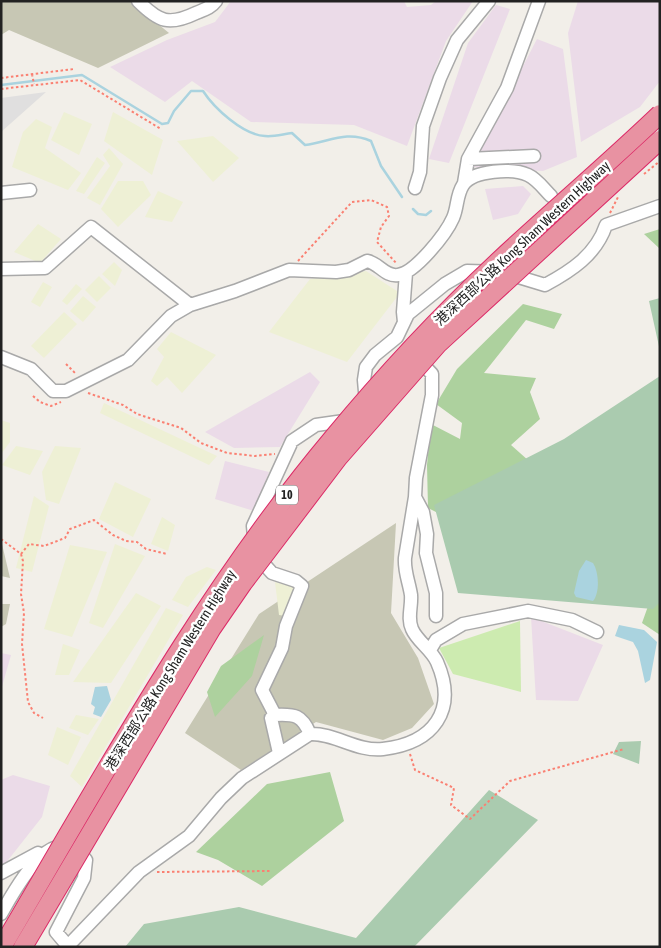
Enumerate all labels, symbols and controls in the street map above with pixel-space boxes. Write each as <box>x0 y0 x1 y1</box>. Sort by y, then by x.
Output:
street label: 港深西部公路 Kong Sham Western Highway <box>431 157 613 329</box>
road number: 10 <box>276 486 298 504</box>
street label: 港深西部公路 Kong Sham Western Highway <box>101 566 239 773</box>

